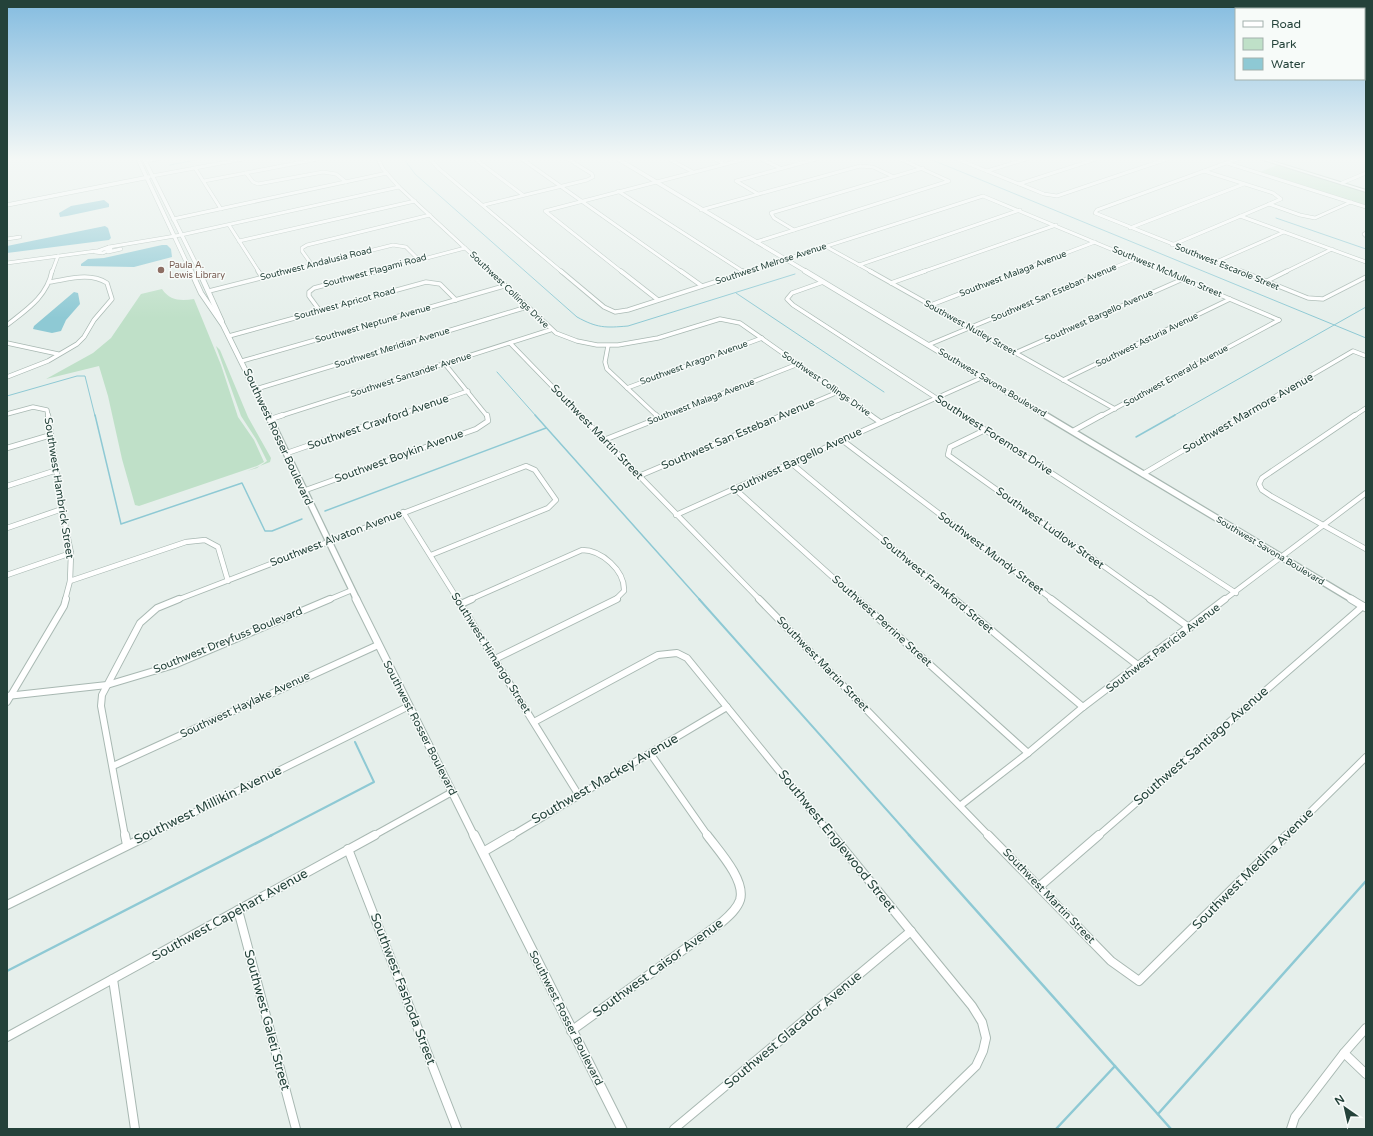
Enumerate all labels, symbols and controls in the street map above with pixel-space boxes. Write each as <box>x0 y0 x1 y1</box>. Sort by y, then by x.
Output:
legend <box>1235 8 1365 80</box>
text: Road <box>1271 17 1301 31</box>
text: Park <box>1271 37 1297 51</box>
text: Water <box>1271 57 1306 71</box>
street label: Southwest Melrose Avenue <box>714 241 828 287</box>
street label: Southwest Escarole Street <box>1173 241 1281 293</box>
street label: Southwest McMullen Street <box>1110 244 1224 300</box>
street label: Southwest Andalusia Road <box>259 245 373 283</box>
street label: Southwest Malaga Avenue <box>958 248 1068 300</box>
street label: Southwest Collings Drive <box>467 249 551 331</box>
street label: Southwest Flagami Road <box>322 252 428 290</box>
place label: Paula A. Lewis Library <box>169 260 225 281</box>
street label: Southwest San Esteban Avenue <box>990 262 1118 324</box>
marker: Paula A. Lewis Library <box>156 265 166 275</box>
street label: Southwest Apricot Road <box>293 285 397 323</box>
street label: Southwest Bargello Avenue <box>1043 287 1155 345</box>
street label: Southwest Nutley Street <box>922 298 1019 358</box>
street label: Southwest Neptune Avenue <box>314 302 432 346</box>
street label: Southwest Asturia Avenue <box>1094 310 1200 370</box>
street label: Southwest Meridian Avenue <box>333 325 451 371</box>
street label: Southwest Aragon Avenue <box>639 338 749 388</box>
street label: Southwest Emerald Avenue <box>1122 343 1230 409</box>
street label: Southwest Savona Boulevard <box>936 346 1048 420</box>
street label: Southwest Collings Drive <box>779 349 873 419</box>
street label: Southwest Santander Avenue <box>349 350 473 400</box>
street label: Southwest Rosser Boulevard <box>241 367 315 507</box>
street label: Southwest Marmore Avenue <box>1180 370 1316 456</box>
street label: Southwest Malaga Avenue <box>646 376 756 428</box>
street label: Southwest Martin Street <box>548 382 646 482</box>
street label: Southwest Crawford Avenue <box>306 392 450 452</box>
street label: Southwest Foremost Drive <box>933 392 1055 478</box>
street label: Southwest San Esteban Avenue <box>659 396 817 472</box>
street label: Southwest Hambrick Street <box>41 416 77 560</box>
street label: Southwest Bargello Avenue <box>728 425 864 497</box>
street label: Southwest Boykin Avenue <box>333 427 465 485</box>
street label: Southwest Ludlow Street <box>993 484 1107 572</box>
street label: Southwest Alvaton Avenue <box>268 507 404 569</box>
street label: Southwest Mundy Street <box>936 509 1046 597</box>
street label: Southwest Savona Boulevard <box>1214 514 1326 588</box>
street label: Southwest Frankford Street <box>878 534 996 636</box>
street label: Southwest Perrine Street <box>829 573 935 669</box>
street label: Southwest Himango Street <box>448 590 534 716</box>
street label: Southwest Patricia Avenue <box>1103 601 1223 695</box>
street label: Southwest Dreyfuss Boulevard <box>152 604 304 676</box>
street label: Southwest Martin Street <box>774 614 872 714</box>
street label: Southwest Rosser Boulevard <box>380 659 460 798</box>
street label: Southwest Haylake Avenue <box>178 669 312 741</box>
street label: Southwest Santiago Avenue <box>1130 683 1272 809</box>
street label: Southwest Mackey Avenue <box>529 730 681 828</box>
street label: Southwest Millikin Avenue <box>132 762 284 848</box>
street label: Southwest Englewood Street <box>775 767 899 915</box>
street label: Southwest Medina Avenue <box>1189 805 1317 933</box>
street label: Southwest Martin Street <box>1000 846 1098 946</box>
street label: Southwest Capehart Avenue <box>149 865 311 965</box>
street label: Southwest Fashoda Street <box>367 911 439 1067</box>
street label: Southwest Caisor Avenue <box>590 915 726 1021</box>
street label: Southwest Galeti Street <box>240 948 294 1092</box>
street label: Southwest Rosser Boulevard <box>526 949 606 1088</box>
street label: Southwest Glacador Avenue <box>721 968 865 1092</box>
north arrow <box>1325 1088 1365 1128</box>
text: N <box>1332 1092 1347 1108</box>

